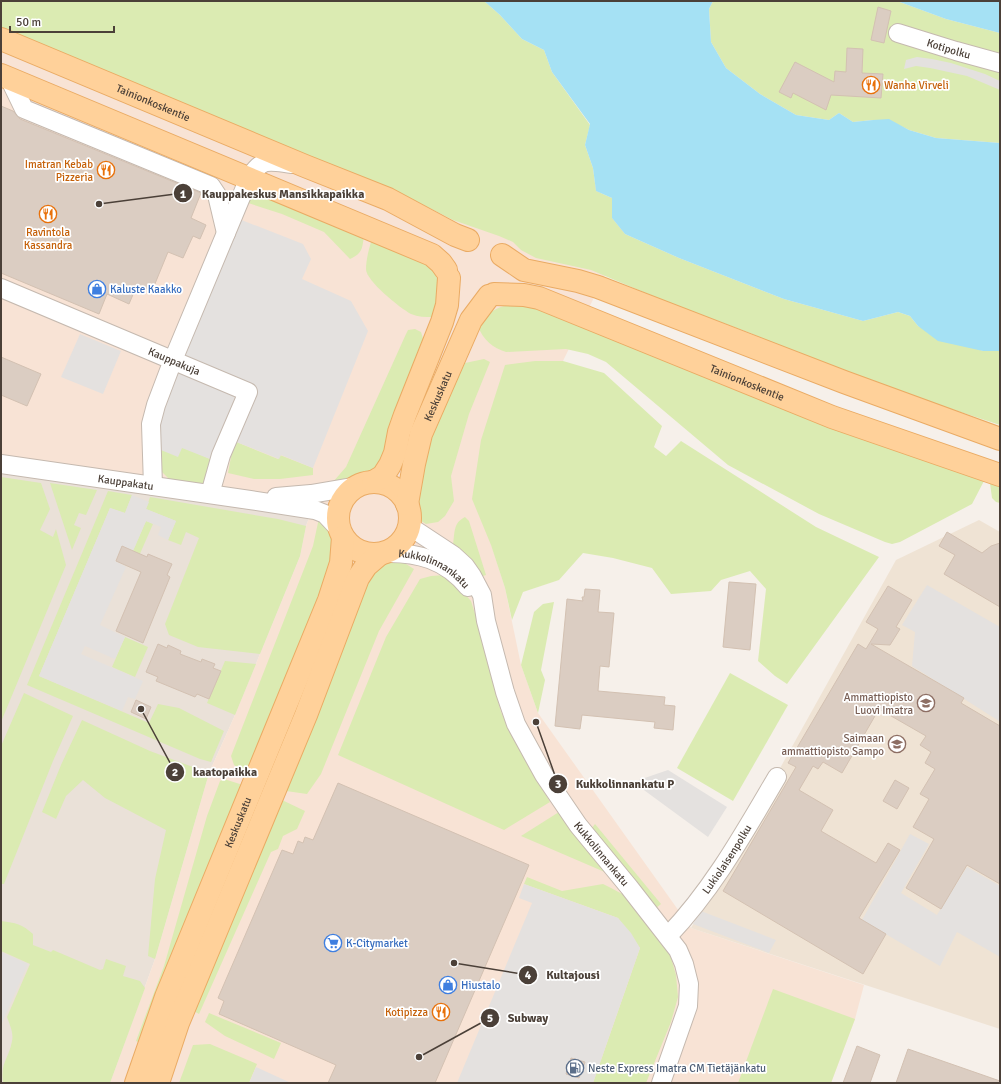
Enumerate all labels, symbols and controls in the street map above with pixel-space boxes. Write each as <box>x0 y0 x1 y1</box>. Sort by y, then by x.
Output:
scale bar <box>10 8 114 34</box>
text: 50 m <box>16 15 41 30</box>
street label: Kotipolku <box>925 36 972 62</box>
restaurant icon: Wanha Virveli <box>861 75 881 95</box>
place label: Wanha Virveli <box>884 79 949 92</box>
street label: Tainionkoskentie <box>114 82 192 124</box>
place label: Imatran Kebab Pizzeria <box>25 158 93 184</box>
restaurant icon: Imatran Kebab Pizzeria <box>96 160 116 180</box>
callout: Kauppakeskus Mansikkapaikka <box>173 181 372 205</box>
text: 1 <box>180 187 187 202</box>
text: Kauppakeskus Mansikkapaikka <box>202 187 364 202</box>
restaurant icon: Ravintola Kassandra <box>38 204 58 224</box>
place label: Ravintola Kassandra <box>24 226 73 252</box>
shop icon: Kaluste Kaakko <box>87 279 107 299</box>
place label: Kaluste Kaakko <box>110 283 182 296</box>
street label: Kauppakuja <box>146 345 203 378</box>
street label: Tainionkoskentie <box>708 362 786 404</box>
street label: Keskuskatu <box>421 369 455 423</box>
street label: Kauppakatu <box>97 472 154 493</box>
street label: Kukkolinnankatu <box>398 547 472 591</box>
place label: Ammattiopisto Luovi Imatra <box>844 691 913 717</box>
school or university icon: Ammattiopisto Luovi Imatra <box>916 693 936 713</box>
place label: Saimaan ammattiopisto Sampo <box>781 732 884 758</box>
school or university icon: Saimaan ammattiopisto Sampo <box>887 734 907 754</box>
callout: kaatopaikka <box>165 760 265 784</box>
text: 2 <box>172 765 178 780</box>
text: kaatopaikka <box>193 765 257 780</box>
callout: Kukkolinnankatu P <box>548 772 683 796</box>
text: 3 <box>555 777 561 792</box>
text: Kukkolinnankatu P <box>576 777 674 792</box>
street label: Keskuskatu <box>222 795 254 850</box>
street label: Kukkolinnankatu <box>571 819 631 889</box>
street label: Lukiolaisenpolku <box>700 822 754 896</box>
supermarket icon: K-Citymarket <box>323 933 343 953</box>
place label: K-Citymarket <box>346 937 408 950</box>
callout: Kultajousi <box>518 963 608 987</box>
text: 4 <box>525 968 532 983</box>
text: Kultajousi <box>546 968 600 983</box>
shop icon: Hiustalo <box>438 975 458 995</box>
place label: Hiustalo <box>461 979 501 992</box>
restaurant icon: Kotipizza <box>431 1002 451 1022</box>
place label: Kotipizza <box>385 1006 428 1019</box>
callout: Subway <box>480 1006 556 1030</box>
text: 5 <box>487 1011 493 1026</box>
text: Subway <box>508 1011 548 1026</box>
fuel station icon: Neste Express Imatra CM Tietäjänkatu <box>565 1058 585 1078</box>
place label: Neste Express Imatra CM Tietäjänkatu <box>588 1062 766 1075</box>

